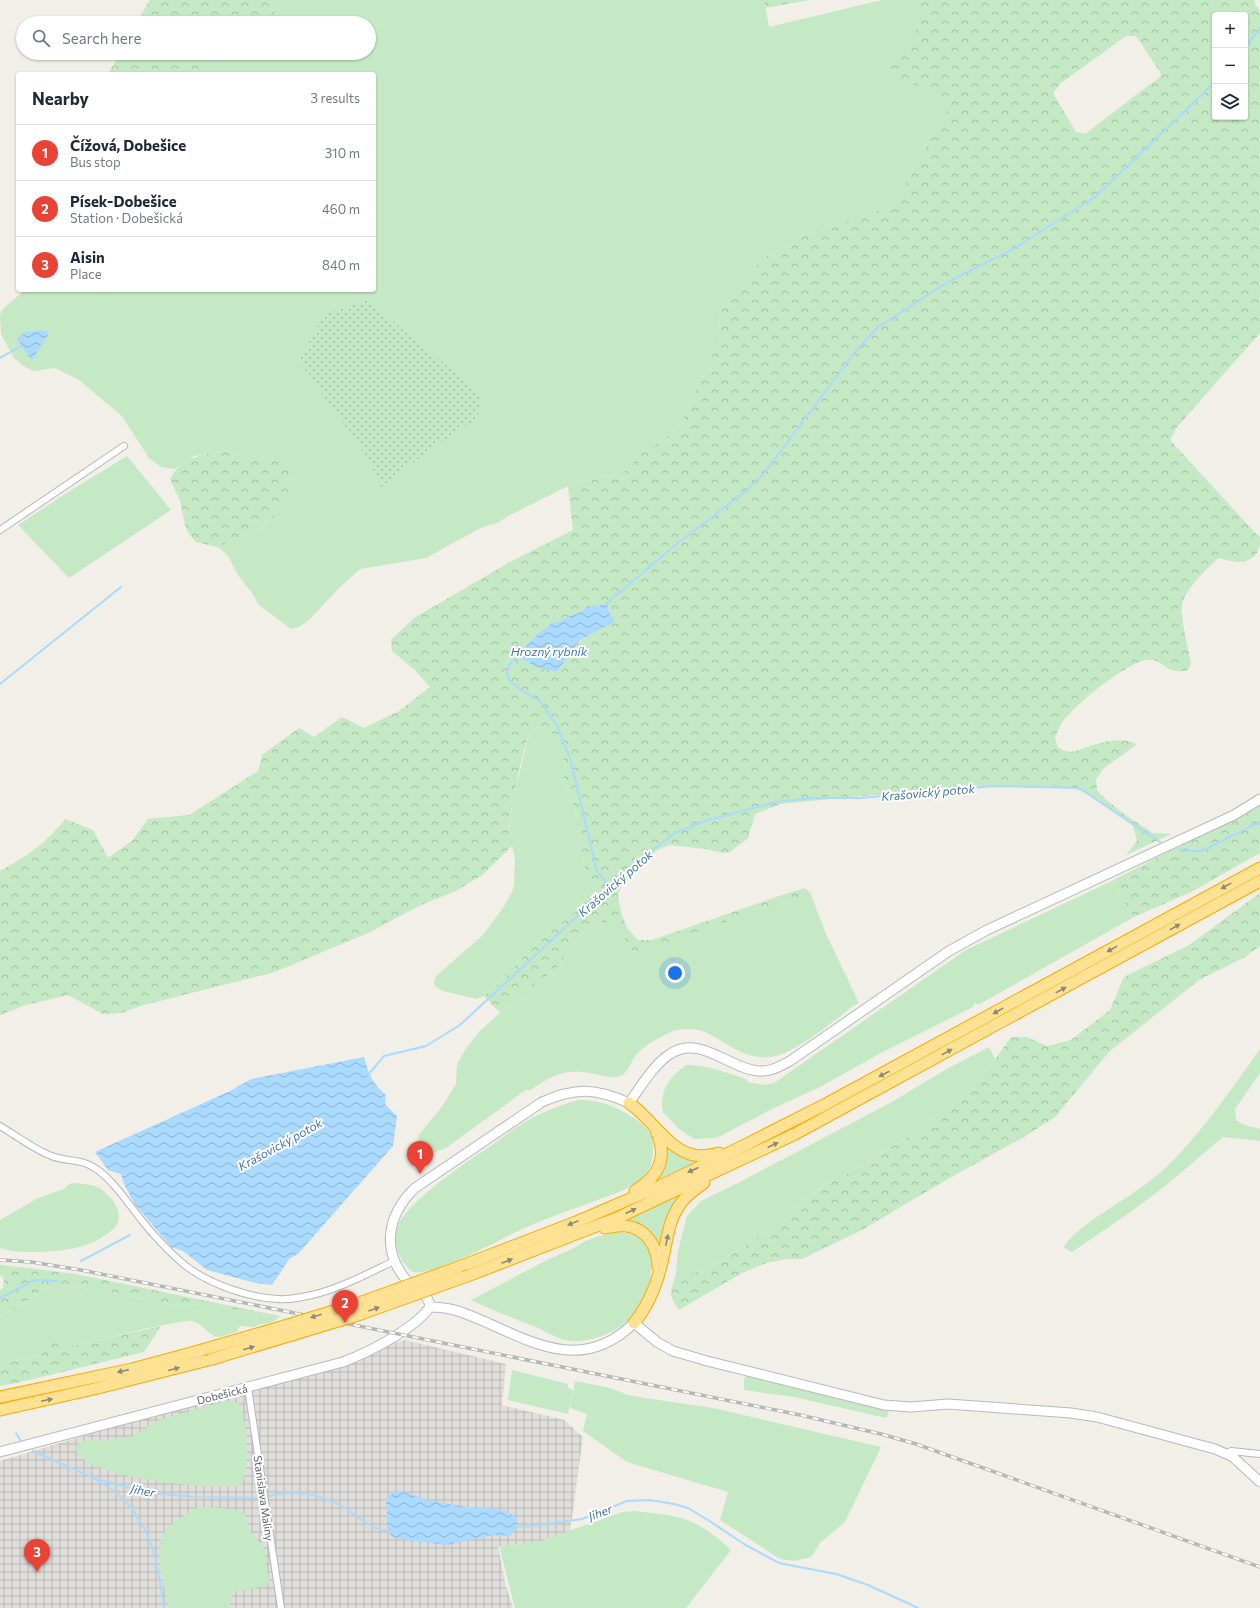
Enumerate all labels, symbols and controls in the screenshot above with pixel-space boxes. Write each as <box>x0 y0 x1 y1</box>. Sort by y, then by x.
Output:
map controls <box>1212 12 1248 120</box>
button: + <box>1212 12 1248 48</box>
search box <box>16 16 376 60</box>
icon: search <box>30 27 52 49</box>
text: Search here <box>62 29 141 47</box>
button: − <box>1212 48 1248 84</box>
button: layers <box>1212 84 1248 120</box>
text: Nearby <box>32 88 89 109</box>
text: 3 results <box>311 90 360 106</box>
text: Čížová, Dobešice <box>70 136 186 154</box>
text: 1 <box>42 145 48 161</box>
text: 310 m <box>325 145 360 161</box>
text: Bus stop <box>70 154 121 170</box>
text: Písek-Dobešice <box>70 192 177 210</box>
text: 2 <box>41 201 49 217</box>
text: 460 m <box>322 201 360 217</box>
text: Station · Dobešická <box>70 210 183 226</box>
text: Aisin <box>70 248 105 266</box>
text: 3 <box>41 257 49 273</box>
text: 840 m <box>322 257 360 273</box>
text: Place <box>70 266 102 282</box>
water label: Hrozný rybník <box>511 644 588 658</box>
water label: Krašovický potok <box>881 781 976 803</box>
water label: Krašovický potok <box>575 847 655 919</box>
one-way arrow <box>1220 883 1232 890</box>
one-way arrow <box>1170 924 1181 931</box>
one-way arrow <box>1106 945 1118 952</box>
your location <box>665 963 685 983</box>
one-way arrow <box>1056 986 1067 993</box>
one-way arrow <box>992 1008 1004 1015</box>
one-way arrow <box>942 1049 953 1056</box>
one-way arrow <box>878 1070 889 1077</box>
water label: Krašovický potok <box>236 1115 325 1173</box>
pin: 1 <box>407 1141 433 1174</box>
one-way arrow <box>768 1142 779 1148</box>
one-way arrow <box>687 1167 699 1173</box>
one-way arrow <box>626 1208 637 1214</box>
one-way arrow <box>567 1220 578 1226</box>
one-way arrow <box>664 1234 670 1246</box>
one-way arrow <box>501 1258 513 1264</box>
pin: 2 <box>332 1290 358 1323</box>
one-way arrow <box>368 1306 380 1312</box>
one-way arrow <box>310 1313 322 1319</box>
one-way arrow <box>244 1345 256 1351</box>
one-way arrow <box>167 1366 180 1372</box>
one-way arrow <box>117 1368 129 1374</box>
street label: Dobešická <box>195 1381 249 1407</box>
one-way arrow <box>41 1396 53 1402</box>
street label: Stanislava Maliny <box>252 1454 276 1542</box>
water label: Jiher <box>128 1481 158 1500</box>
water label: Jiher <box>585 1501 615 1524</box>
pin: 3 <box>24 1539 50 1572</box>

